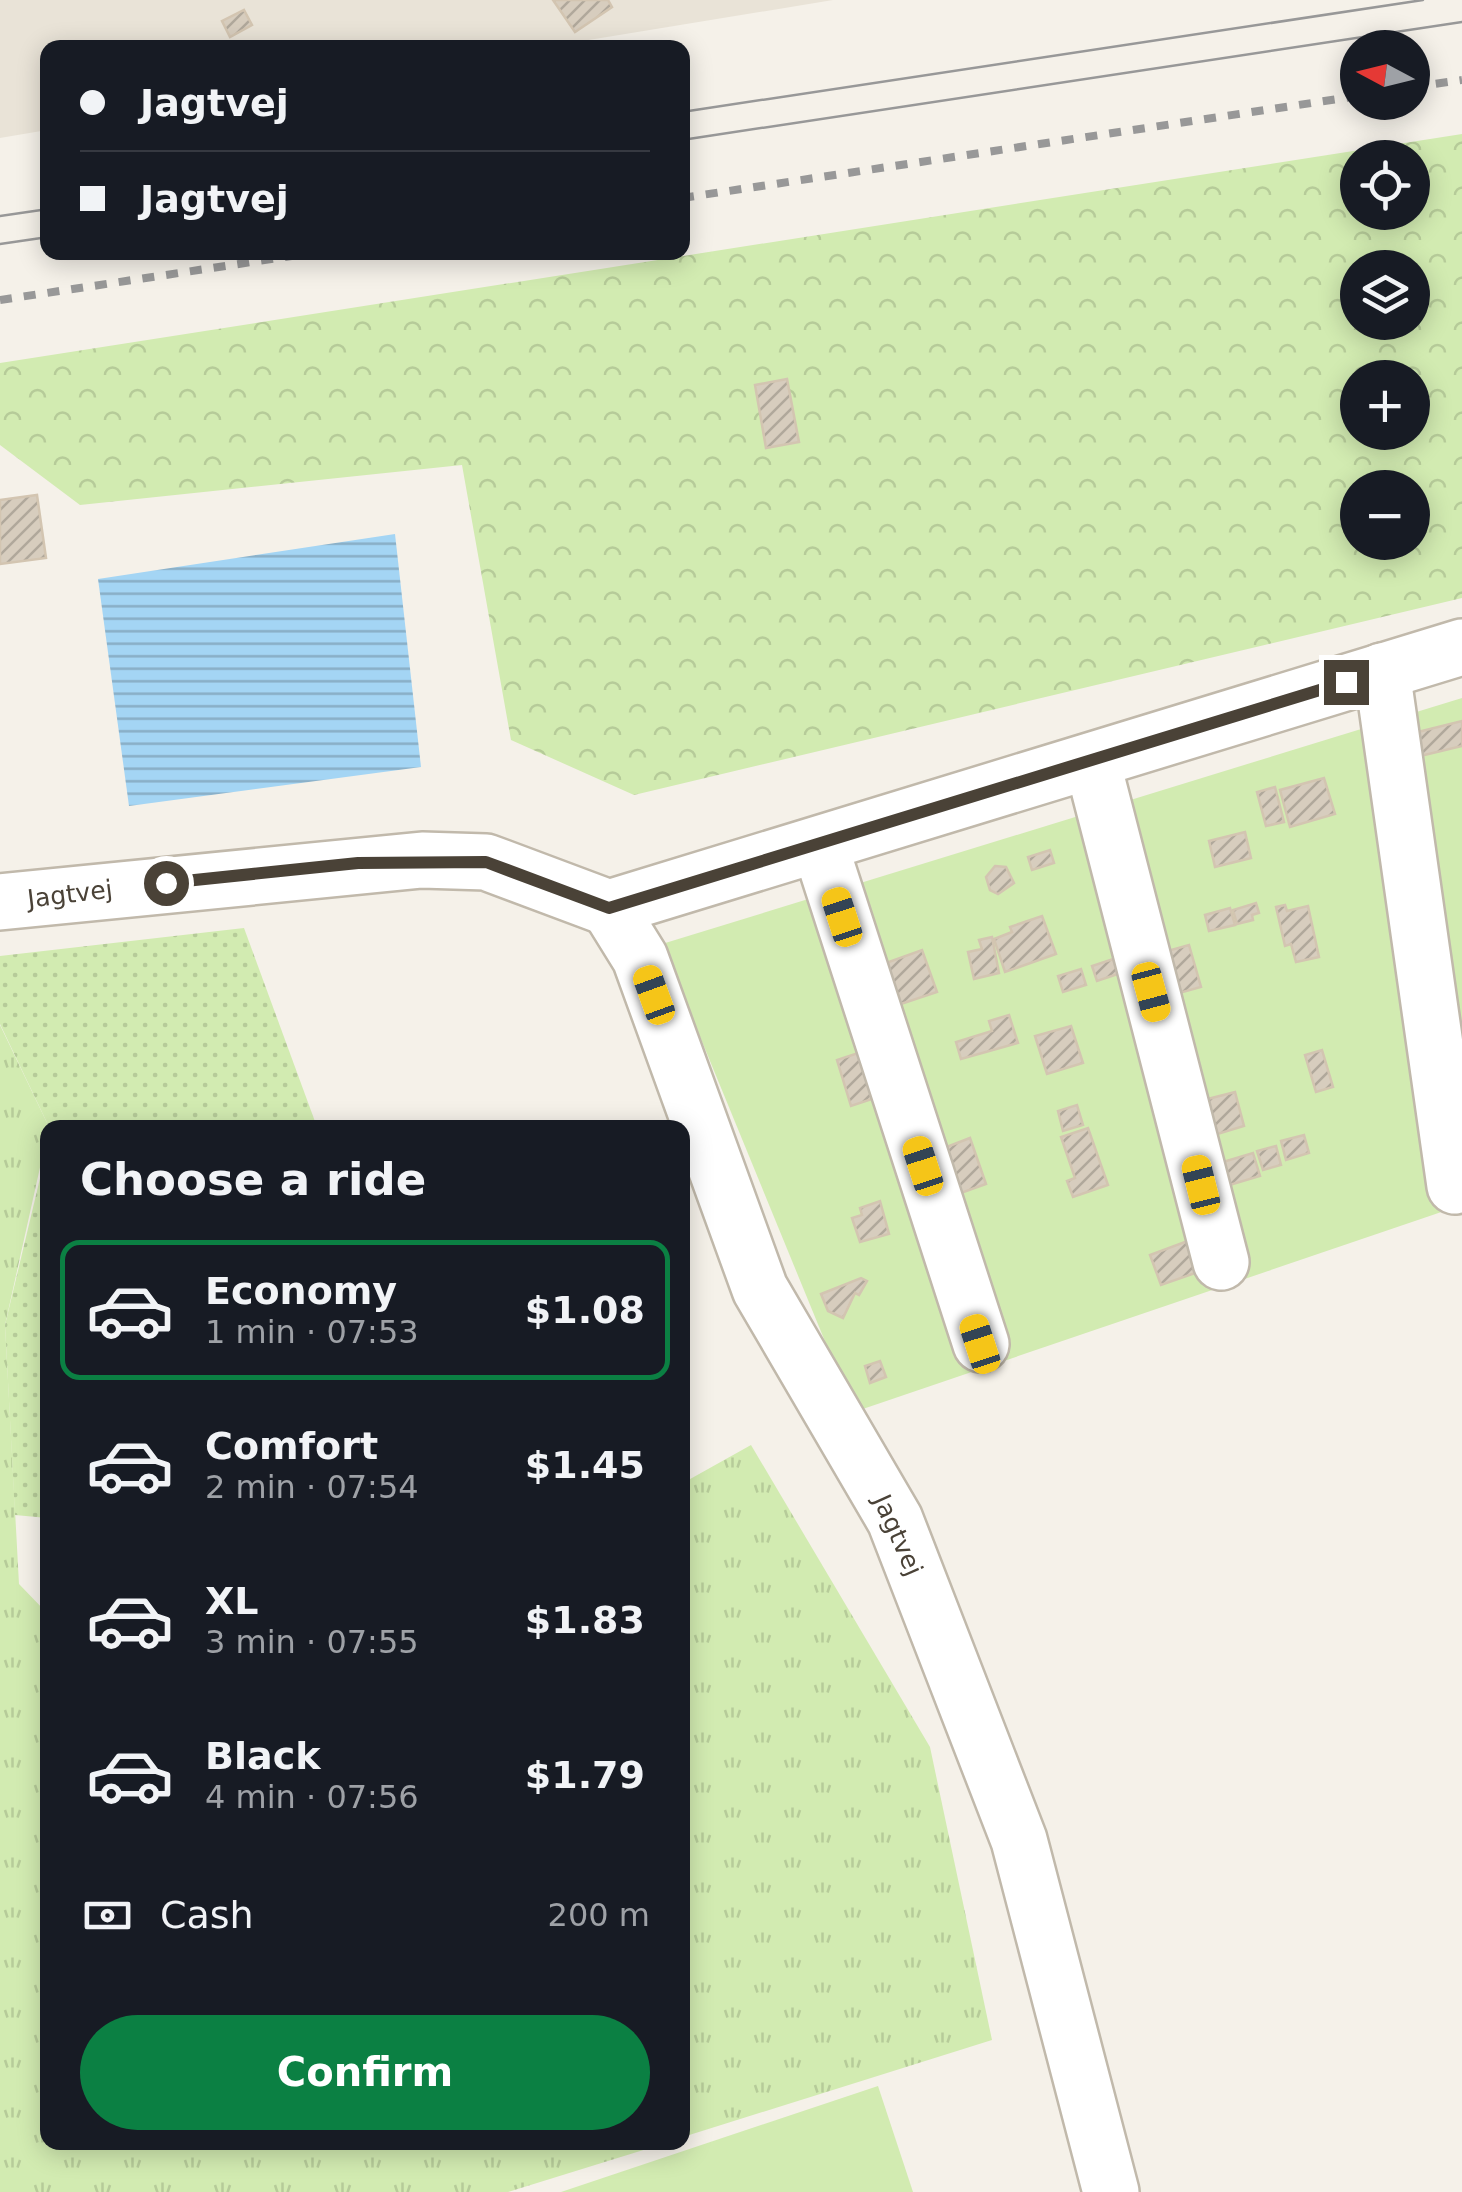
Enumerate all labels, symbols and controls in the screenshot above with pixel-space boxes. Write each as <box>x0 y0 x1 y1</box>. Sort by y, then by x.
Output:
north arrow <box>1340 30 1430 120</box>
map controls <box>1340 30 1430 560</box>
text: Jagtvej <box>140 81 289 125</box>
button: locate <box>1340 140 1430 230</box>
text: Jagtvej <box>140 177 289 221</box>
button: layers <box>1340 250 1430 340</box>
button: + <box>1340 360 1430 450</box>
button: − <box>1340 470 1430 560</box>
route end <box>1324 660 1369 705</box>
route start <box>144 861 189 906</box>
street label: Jagtvej <box>24 874 114 914</box>
car <box>818 884 866 950</box>
car <box>1129 959 1173 1025</box>
car <box>630 962 678 1028</box>
car <box>899 1133 947 1199</box>
car <box>1179 1152 1223 1218</box>
text: Choose a ride <box>80 1153 426 1206</box>
icon: car <box>85 1265 175 1355</box>
text: Economy <box>205 1269 397 1313</box>
text: $1.08 <box>525 1288 645 1332</box>
car <box>956 1311 1004 1377</box>
text: 1 min · 07:53 <box>205 1313 419 1351</box>
icon: car <box>85 1420 175 1510</box>
text: Comfort <box>205 1424 378 1468</box>
text: $1.45 <box>525 1443 645 1487</box>
text: 2 min · 07:54 <box>205 1468 419 1506</box>
street label: Jagtvej <box>867 1488 929 1580</box>
icon: car <box>85 1575 175 1665</box>
text: XL <box>205 1579 259 1623</box>
text: $1.83 <box>525 1598 645 1642</box>
text: 3 min · 07:55 <box>205 1623 419 1661</box>
icon: car <box>85 1730 175 1820</box>
text: Black <box>205 1734 320 1778</box>
text: $1.79 <box>525 1753 645 1797</box>
text: 4 min · 07:56 <box>205 1778 419 1816</box>
icon: cash <box>80 1888 135 1943</box>
text: Cash <box>160 1893 254 1937</box>
text: 200 m <box>548 1896 650 1934</box>
button: Confirm <box>80 2015 650 2130</box>

